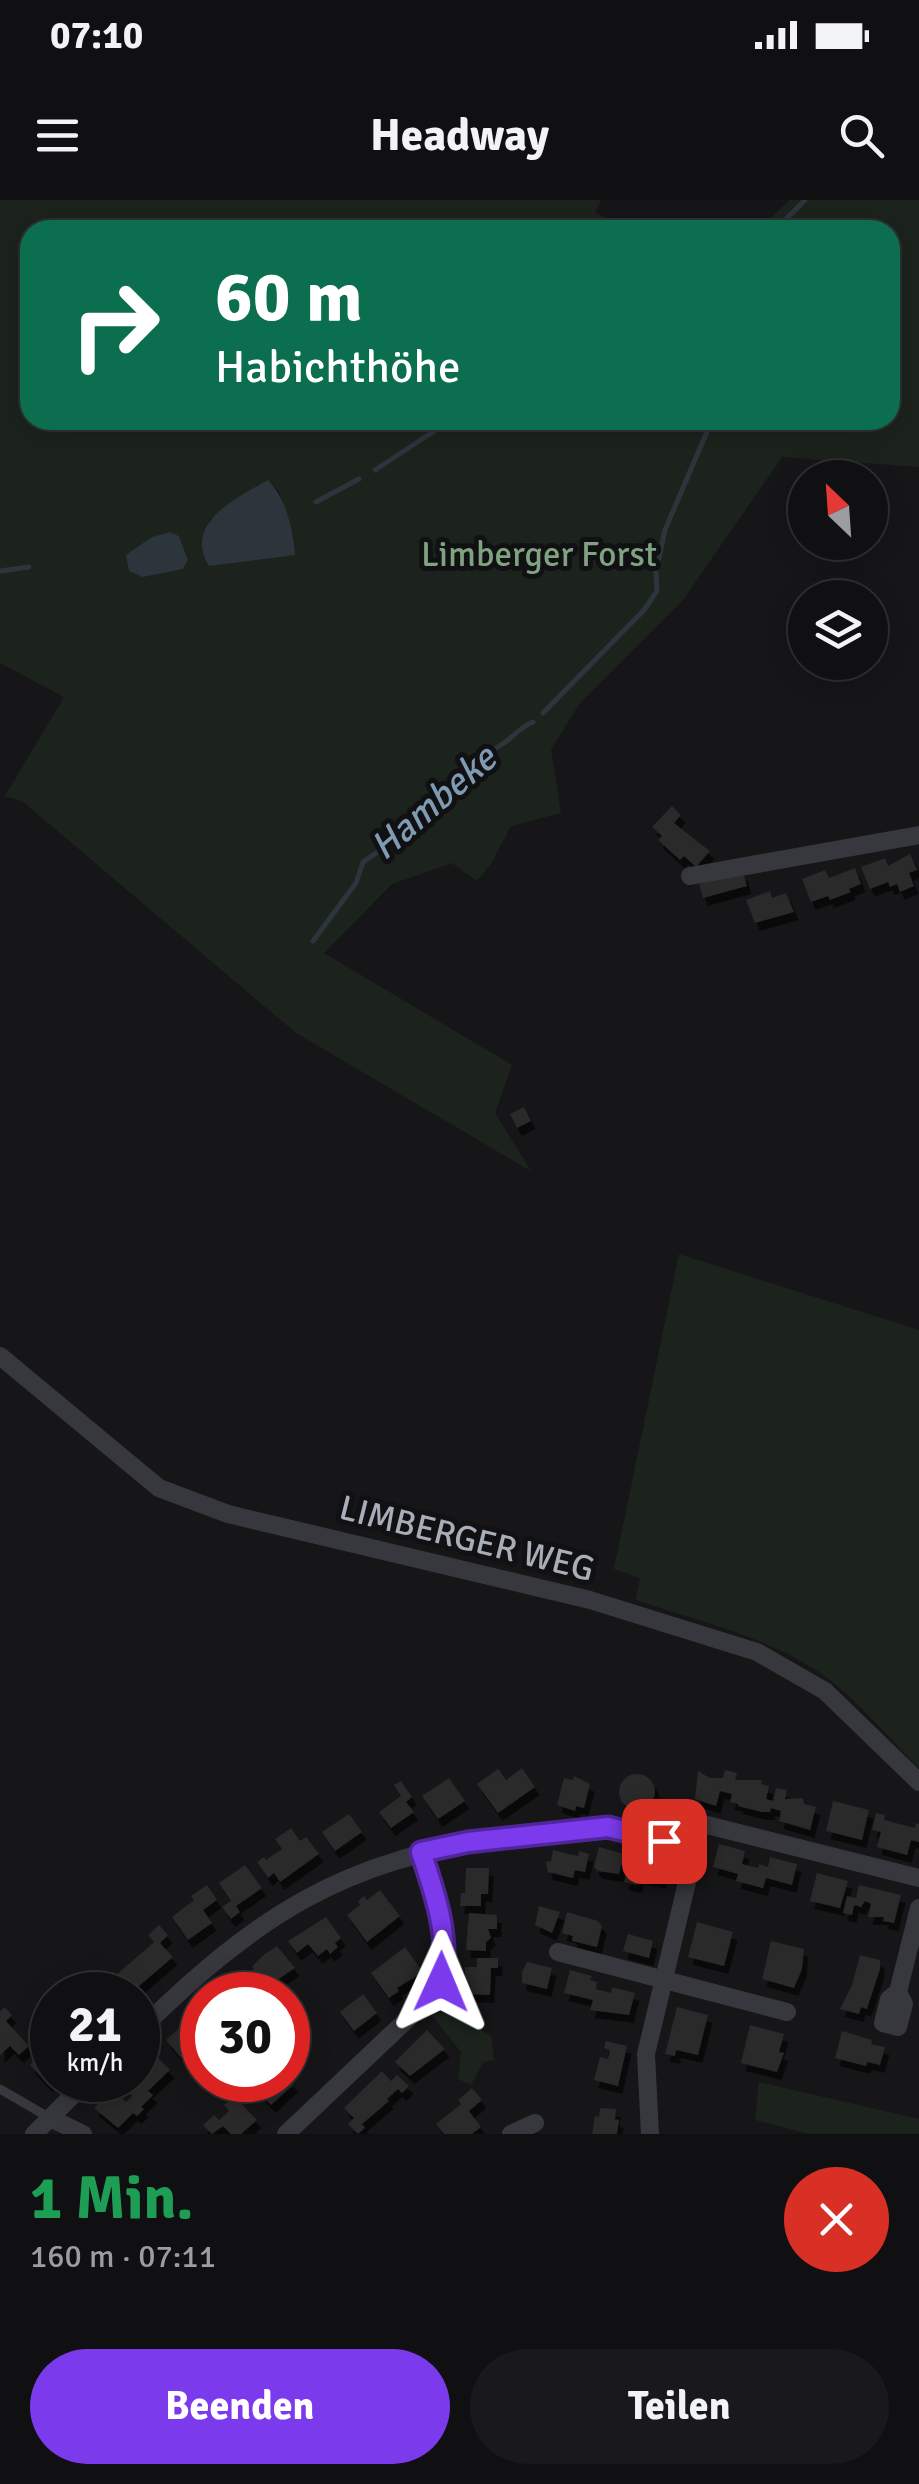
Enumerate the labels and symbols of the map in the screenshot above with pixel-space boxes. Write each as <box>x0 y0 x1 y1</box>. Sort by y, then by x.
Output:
north arrow <box>788 460 888 560</box>
park label: Limberger Forst <box>421 533 657 576</box>
water label: Hambeke <box>361 734 507 870</box>
street label: LIMBERGER WEG <box>335 1486 599 1591</box>
pin <box>622 1799 707 1884</box>
position arrow <box>389 1930 493 2034</box>
speed limit sign: 30 <box>180 1972 310 2102</box>

